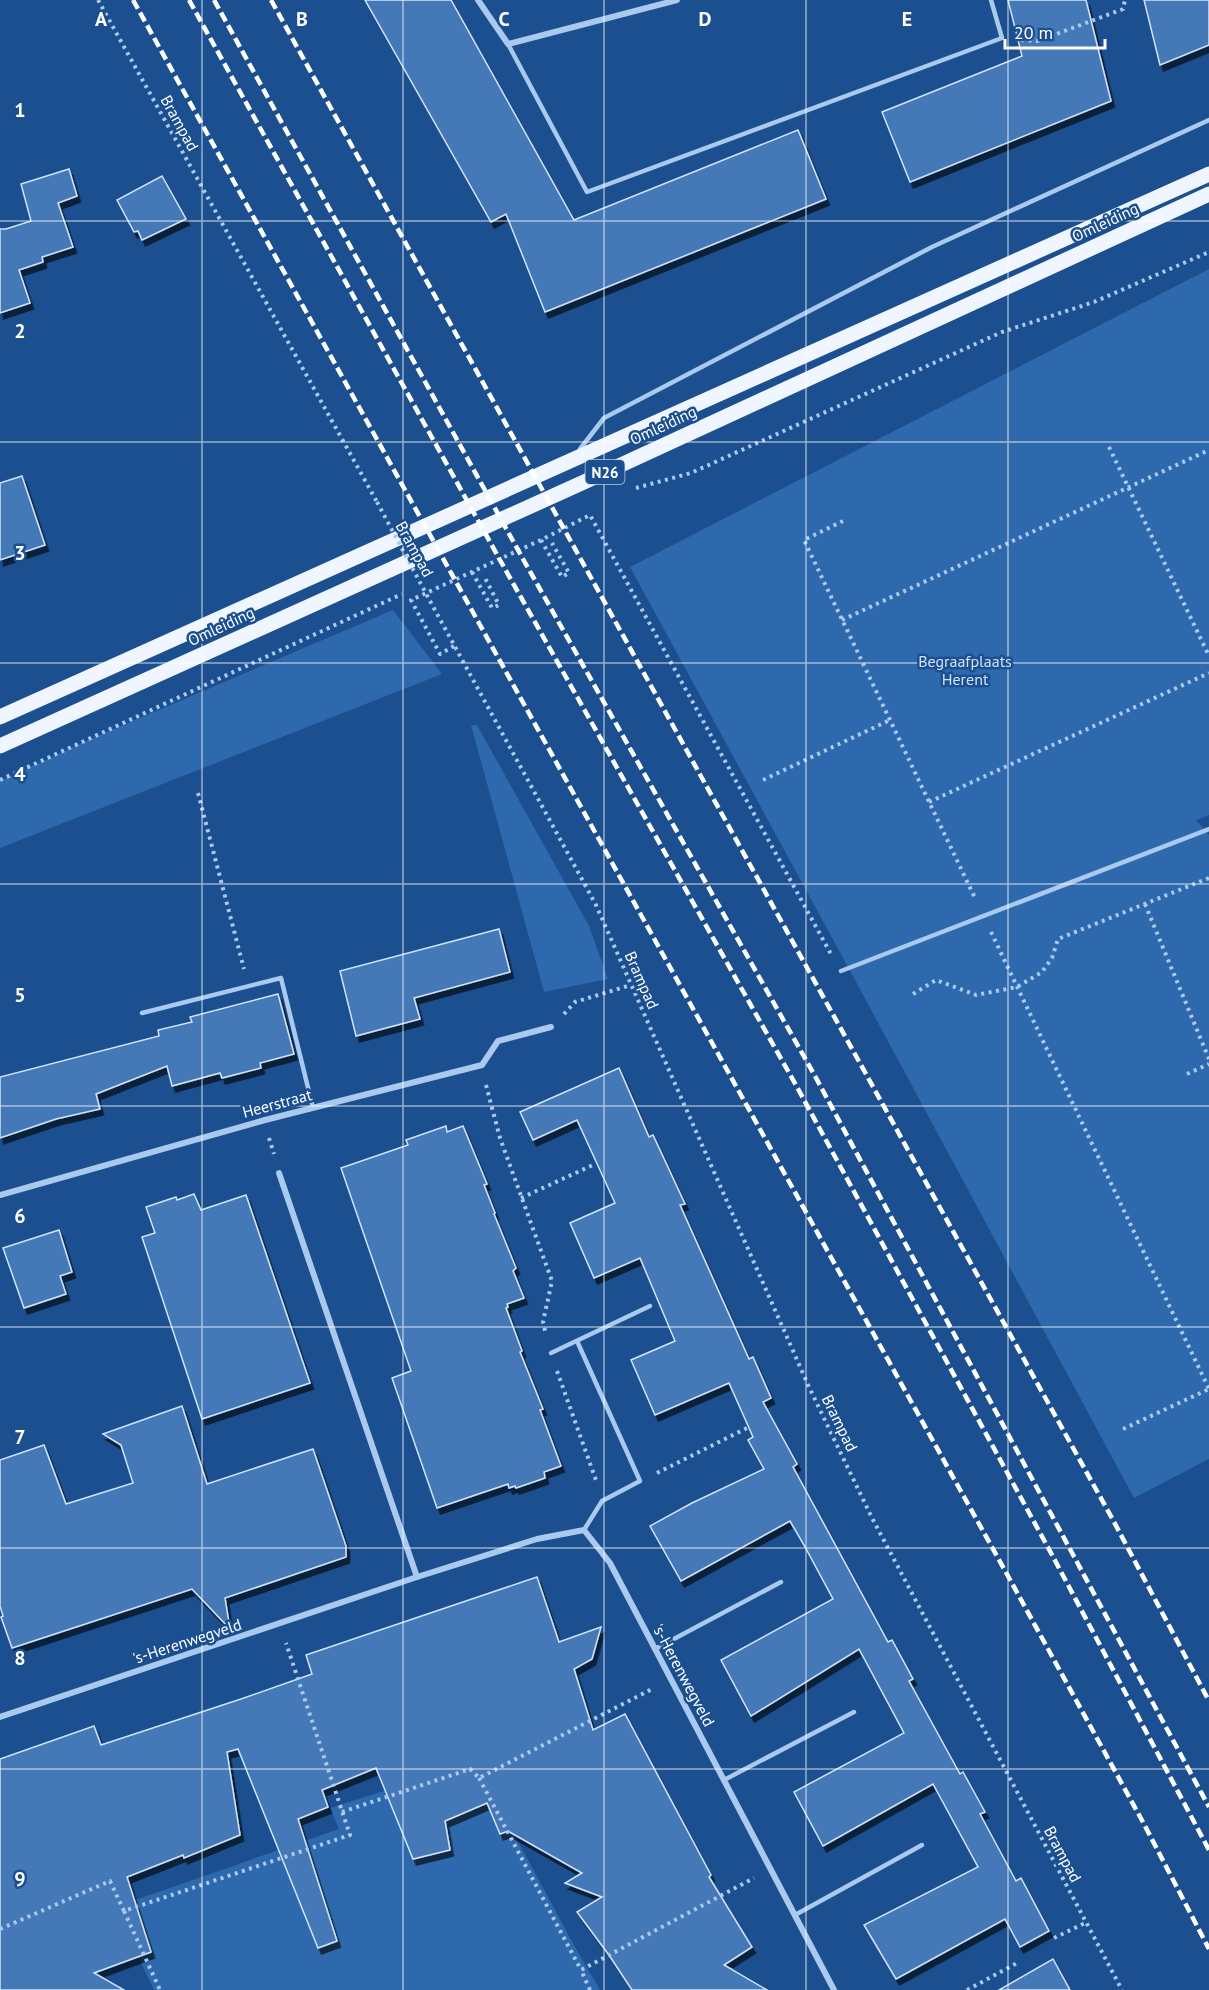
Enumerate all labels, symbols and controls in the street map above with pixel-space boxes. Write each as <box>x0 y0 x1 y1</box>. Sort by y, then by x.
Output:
text: A <box>95 6 108 32</box>
text: B <box>296 6 308 32</box>
text: C <box>498 6 510 32</box>
text: D <box>699 6 712 32</box>
text: E <box>902 6 912 32</box>
scale bar <box>1005 12 1106 50</box>
text: 20 m <box>1014 21 1053 44</box>
street label: Brampad <box>156 92 204 154</box>
text: 1 <box>14 97 26 123</box>
street label: Omleiding <box>1068 198 1142 246</box>
text: 2 <box>14 318 26 344</box>
street label: Omleiding <box>626 401 700 449</box>
road number: N26 <box>586 460 624 484</box>
street label: Brampad <box>391 518 439 580</box>
text: 3 <box>14 540 26 566</box>
street label: Omleiding <box>184 602 258 650</box>
park label: Begraafplaats Herent <box>918 651 1012 689</box>
text: 4 <box>14 761 26 787</box>
street label: Brampad <box>620 948 664 1012</box>
text: 5 <box>14 982 26 1008</box>
street label: Heerstraat <box>240 1084 315 1122</box>
text: 6 <box>14 1203 26 1229</box>
street label: Brampad <box>818 1391 862 1455</box>
text: 7 <box>14 1424 26 1450</box>
street label: 's-Herenwegveld <box>130 1614 244 1668</box>
street label: 's-Herenwegveld <box>649 1620 719 1730</box>
text: 8 <box>14 1645 26 1671</box>
street label: Brampad <box>1040 1822 1086 1886</box>
text: 9 <box>14 1866 26 1892</box>

